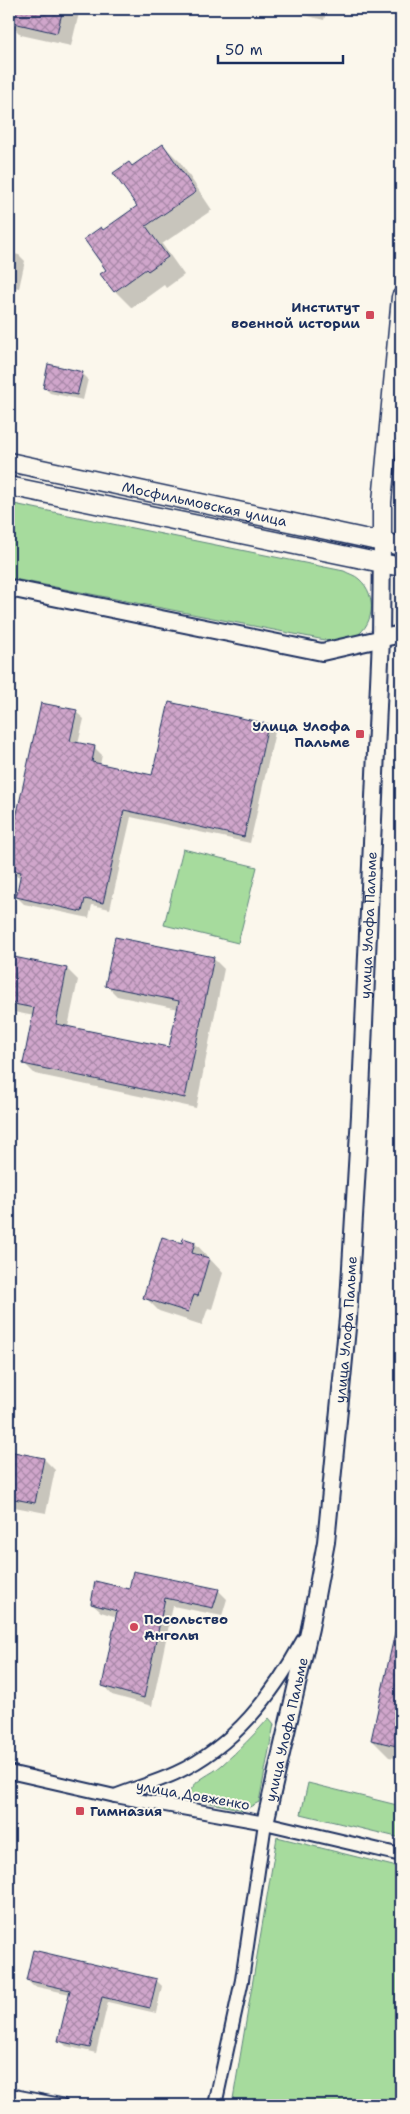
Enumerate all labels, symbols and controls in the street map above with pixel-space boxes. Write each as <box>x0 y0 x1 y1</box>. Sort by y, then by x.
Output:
scale bar <box>218 32 342 64</box>
text: 50 m <box>225 40 263 60</box>
place label: Институт военной истории <box>231 298 361 332</box>
marker: Институт военной истории <box>364 309 376 321</box>
street label: Мосфильмовская улица <box>120 477 289 530</box>
place label: Улица Улофа Пальме <box>252 717 350 751</box>
marker: Улица Улофа Пальме <box>354 728 366 740</box>
street label: улица Улофа Пальме <box>356 851 381 999</box>
street label: улица Улофа Пальме <box>331 1255 361 1404</box>
place label: Посольство Анголы <box>144 1610 228 1644</box>
marker: Посольство Анголы <box>128 1621 140 1633</box>
street label: улица Улофа Пальме <box>261 1656 312 1803</box>
street label: улица Довженко <box>135 1776 251 1814</box>
place label: Гимназия <box>90 1802 162 1820</box>
marker: Гимназия <box>74 1805 86 1817</box>

